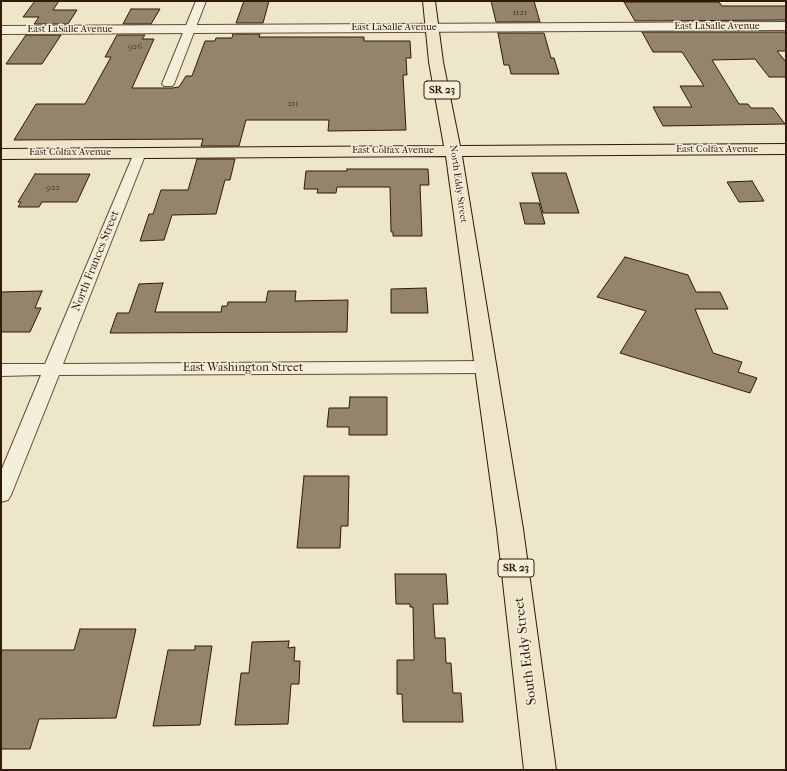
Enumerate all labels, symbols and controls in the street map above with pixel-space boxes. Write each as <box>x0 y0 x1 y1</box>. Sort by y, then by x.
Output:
house number: 1121 <box>513 8 527 18</box>
street label: East LaSalle Avenue <box>674 21 760 33</box>
street label: East LaSalle Avenue <box>351 22 437 34</box>
street label: East LaSalle Avenue <box>27 24 113 36</box>
house number: 926 <box>128 42 142 52</box>
road number: SR 23 <box>424 81 460 99</box>
house number: 211 <box>287 99 299 109</box>
street label: North Eddy Street <box>447 144 469 224</box>
street label: East Colfax Avenue <box>676 144 758 156</box>
street label: East Colfax Avenue <box>352 145 434 157</box>
street label: East Colfax Avenue <box>29 147 111 159</box>
house number: 922 <box>46 183 60 193</box>
street label: North Frances Street <box>69 208 123 314</box>
street label: East Washington Street <box>183 361 303 375</box>
road number: SR 23 <box>498 559 534 577</box>
street label: South Eddy Street <box>511 596 541 706</box>

